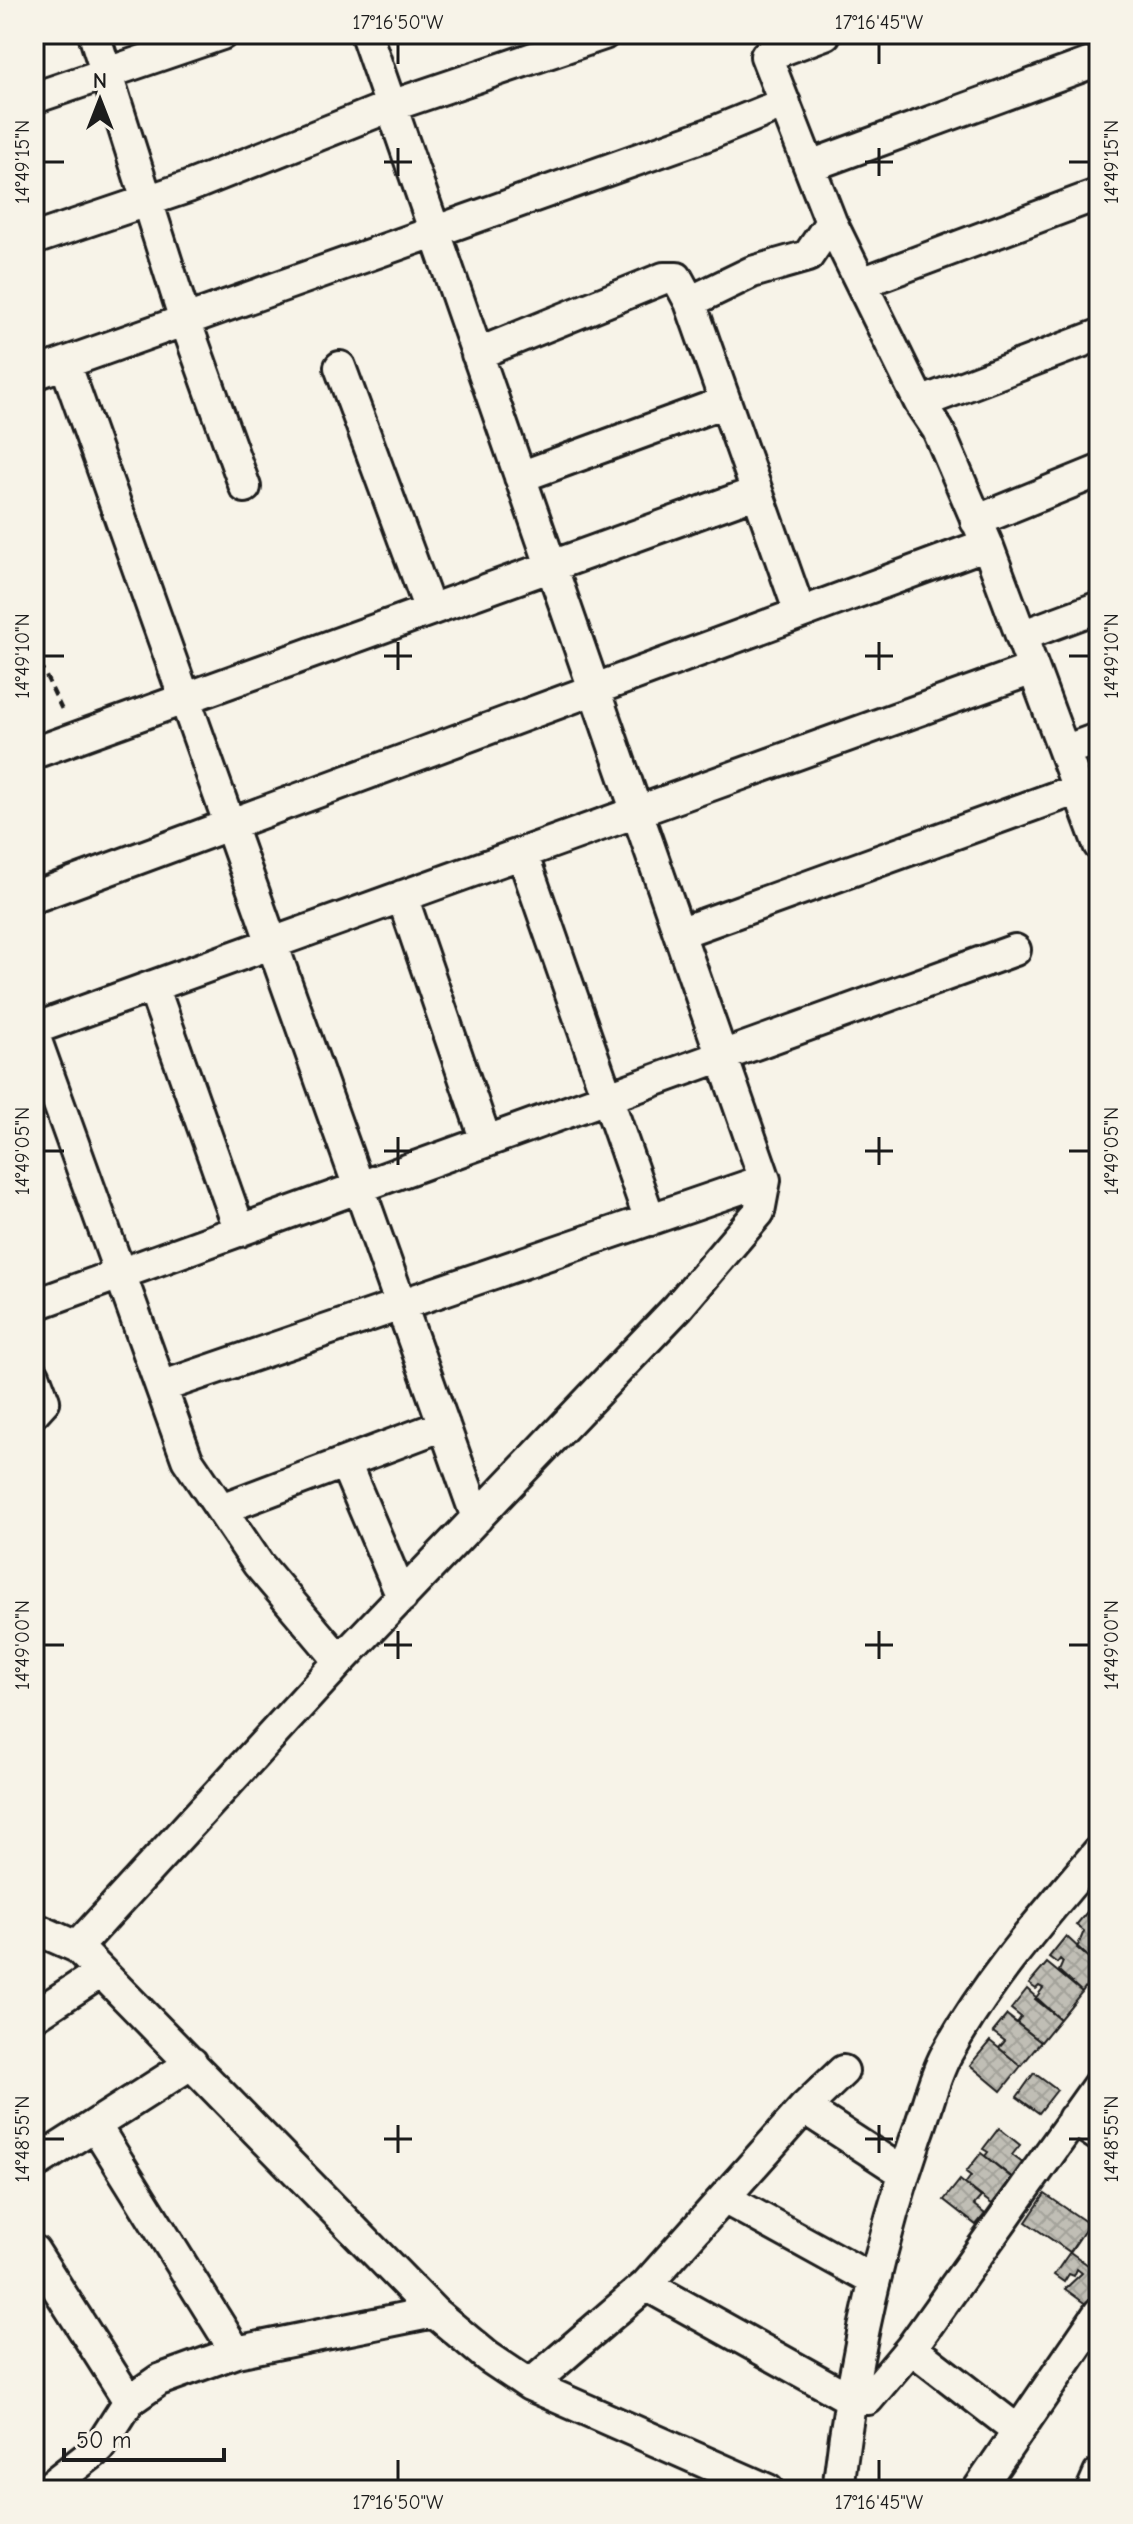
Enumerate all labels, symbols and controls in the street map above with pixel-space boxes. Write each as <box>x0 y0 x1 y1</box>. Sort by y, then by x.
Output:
text: 17°16'50"W <box>353 11 444 34</box>
text: 17°16'45"W <box>835 11 924 34</box>
north arrow <box>60 60 140 140</box>
text: N <box>93 68 107 94</box>
text: 14°49'15"N <box>11 120 34 204</box>
text: 14°49'15"N <box>1100 120 1123 204</box>
text: 14°49'10"N <box>11 613 34 699</box>
text: 14°49'10"N <box>1100 613 1123 699</box>
text: 14°49'05"N <box>11 1107 34 1195</box>
text: 14°49'05"N <box>1100 1107 1123 1195</box>
text: 14°49'00"N <box>11 1600 34 1690</box>
text: 14°49'00"N <box>1100 1600 1123 1690</box>
text: 14°48'55"N <box>11 2096 34 2182</box>
text: 14°48'55"N <box>1100 2096 1123 2182</box>
scale bar <box>64 2412 224 2462</box>
text: 50 m <box>76 2426 132 2454</box>
text: 17°16'50"W <box>353 2491 444 2514</box>
text: 17°16'45"W <box>835 2491 924 2514</box>

